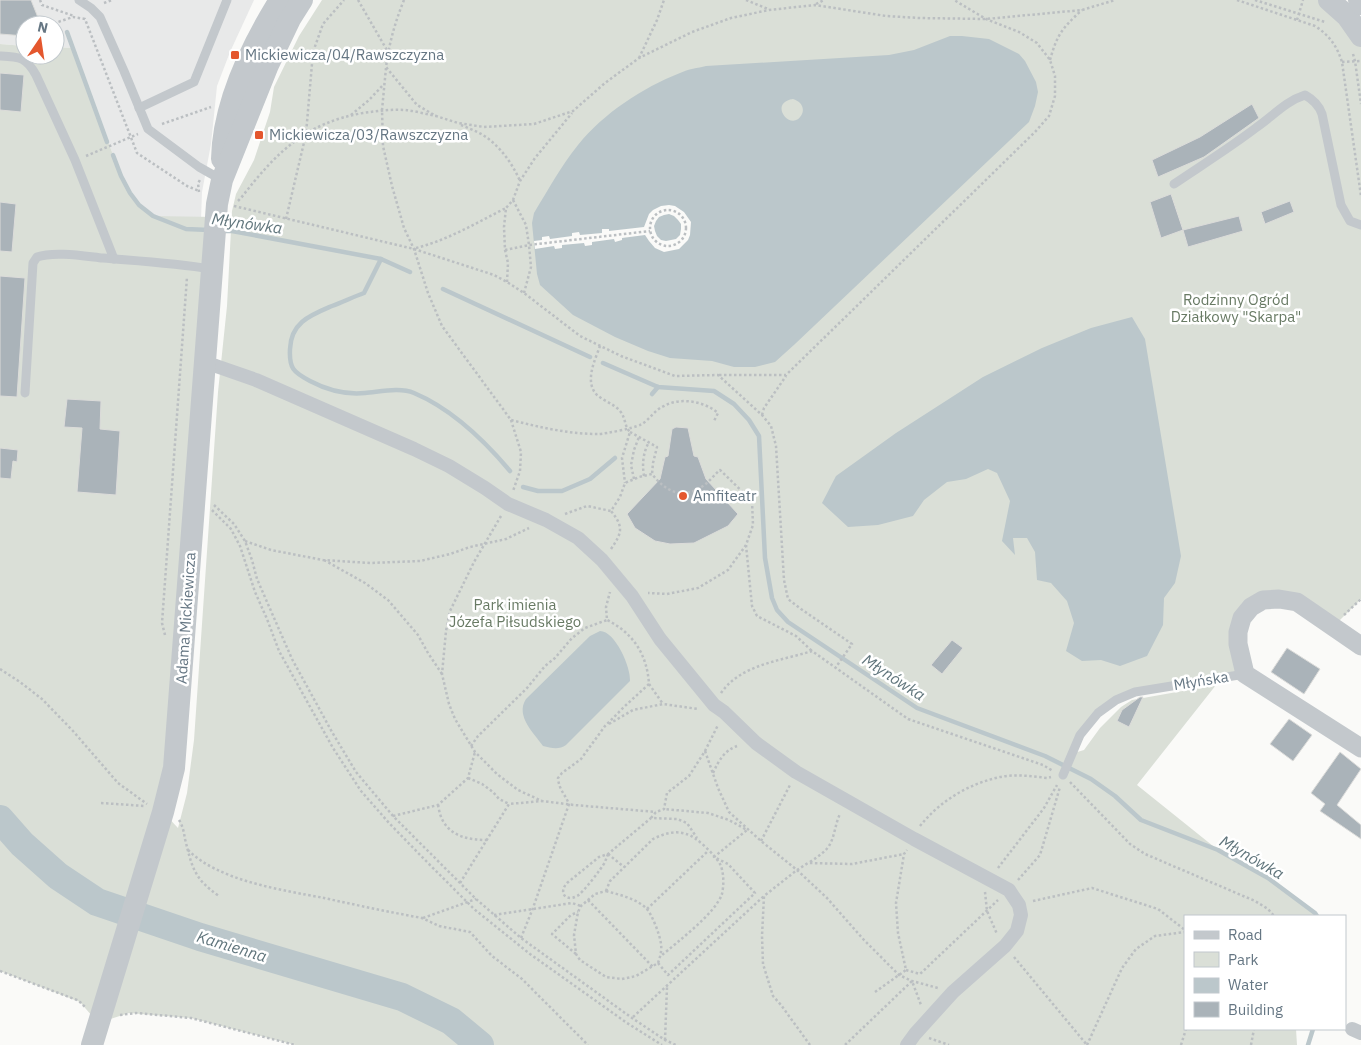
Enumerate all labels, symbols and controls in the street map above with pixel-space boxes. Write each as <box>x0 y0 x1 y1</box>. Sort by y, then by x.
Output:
north arrow <box>15 15 65 65</box>
text: N <box>36 17 50 37</box>
place label: Mickiewicza/04/Rawszczyzna <box>245 45 444 64</box>
marker: Mickiewicza/04/Rawszczyzna <box>229 49 241 61</box>
place label: Mickiewicza/03/Rawszczyzna <box>269 125 468 144</box>
marker: Mickiewicza/03/Rawszczyzna <box>253 129 265 141</box>
water label: Młynówka <box>210 208 284 238</box>
park label: Rodzinny Ogród Działkowy "Skarpa" <box>1171 290 1301 326</box>
place label: Amfiteatr <box>693 486 757 505</box>
marker: Amfiteatr <box>677 490 689 502</box>
street label: Adama Mickiewicza <box>171 551 200 684</box>
park label: Park imienia Józefa Piłsudskiego <box>449 595 581 631</box>
water label: Młynówka <box>859 649 929 705</box>
street label: Młyńska <box>1172 667 1230 694</box>
water label: Młynówka <box>1216 831 1288 883</box>
legend <box>1184 915 1346 1030</box>
text: Road <box>1228 925 1263 944</box>
water label: Kamienna <box>195 926 269 966</box>
text: Park <box>1228 950 1258 969</box>
text: Water <box>1228 975 1269 994</box>
text: Building <box>1228 1000 1283 1019</box>

